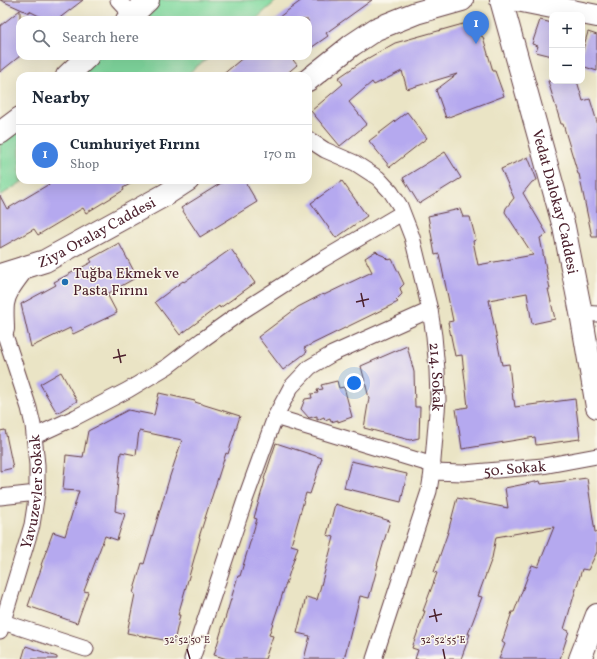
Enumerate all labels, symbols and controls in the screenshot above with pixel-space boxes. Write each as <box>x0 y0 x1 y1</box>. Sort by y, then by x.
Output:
pin: 1 <box>463 11 489 44</box>
map controls <box>549 12 585 84</box>
button: + <box>549 12 585 48</box>
search box <box>16 16 312 60</box>
icon: search <box>30 27 52 49</box>
text: Search here <box>62 28 139 49</box>
button: − <box>549 48 585 84</box>
text: Nearby <box>32 87 90 110</box>
street label: Vedat Dalokay Caddesi <box>525 127 582 276</box>
text: Cumhuriyet Fırını <box>70 135 200 156</box>
text: 1 <box>42 146 48 164</box>
text: 170 m <box>263 146 296 164</box>
text: Shop <box>70 156 99 174</box>
street label: Ziya Oralay Caddesi <box>36 193 160 275</box>
place label: Tuğba Ekmek ve Pasta Fırını <box>73 264 179 302</box>
marker: Tuğba Ekmek ve Pasta Fırını <box>60 277 70 287</box>
street label: 214. Sokak <box>423 342 447 412</box>
your location <box>344 373 364 393</box>
street label: Yavuzevler Sokak <box>16 433 49 552</box>
street label: 50. Sokak <box>483 457 547 483</box>
text: 32°52'50"E <box>164 633 210 647</box>
text: 32°52'55"E <box>420 633 466 647</box>

